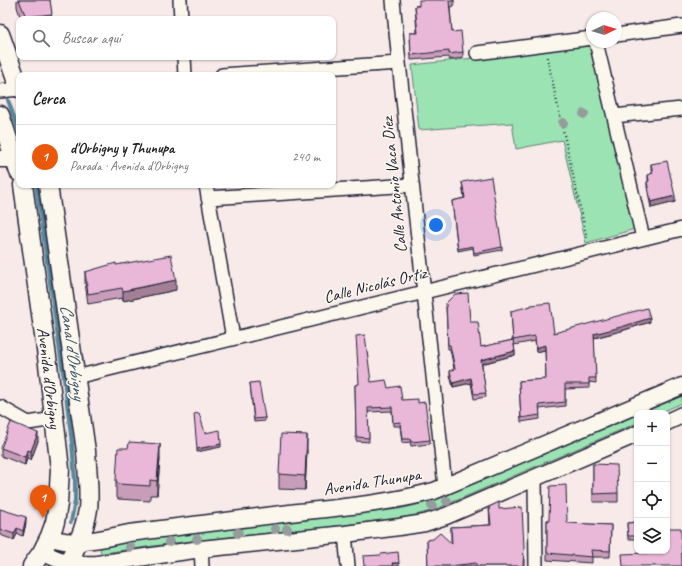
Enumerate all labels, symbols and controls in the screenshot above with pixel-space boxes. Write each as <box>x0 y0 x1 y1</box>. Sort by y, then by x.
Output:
north arrow <box>586 12 622 48</box>
search box <box>16 16 336 60</box>
icon: search <box>30 27 52 49</box>
text: Buscar aquí <box>62 29 121 48</box>
text: Cerca <box>32 88 65 109</box>
street label: Calle Antonio Vaca Díez <box>376 115 412 254</box>
text: d'Orbigny y Thunupa <box>70 139 174 158</box>
text: 1 <box>42 149 48 165</box>
text: 240 m <box>292 149 320 165</box>
text: Parada · Avenida d'Orbigny <box>70 158 188 174</box>
your location <box>426 215 446 235</box>
street label: Calle Nicolás Ortiz <box>322 262 430 308</box>
water label: Canal d'Orbigny <box>55 303 91 404</box>
street label: Avenida d'Orbigny <box>32 326 66 431</box>
map controls <box>634 410 670 554</box>
button: + <box>634 410 670 446</box>
button: − <box>634 446 670 482</box>
street label: Avenida Thunupa <box>322 464 424 500</box>
button: locate <box>634 482 670 518</box>
pin: 1 <box>30 485 56 518</box>
button: layers <box>634 518 670 554</box>

